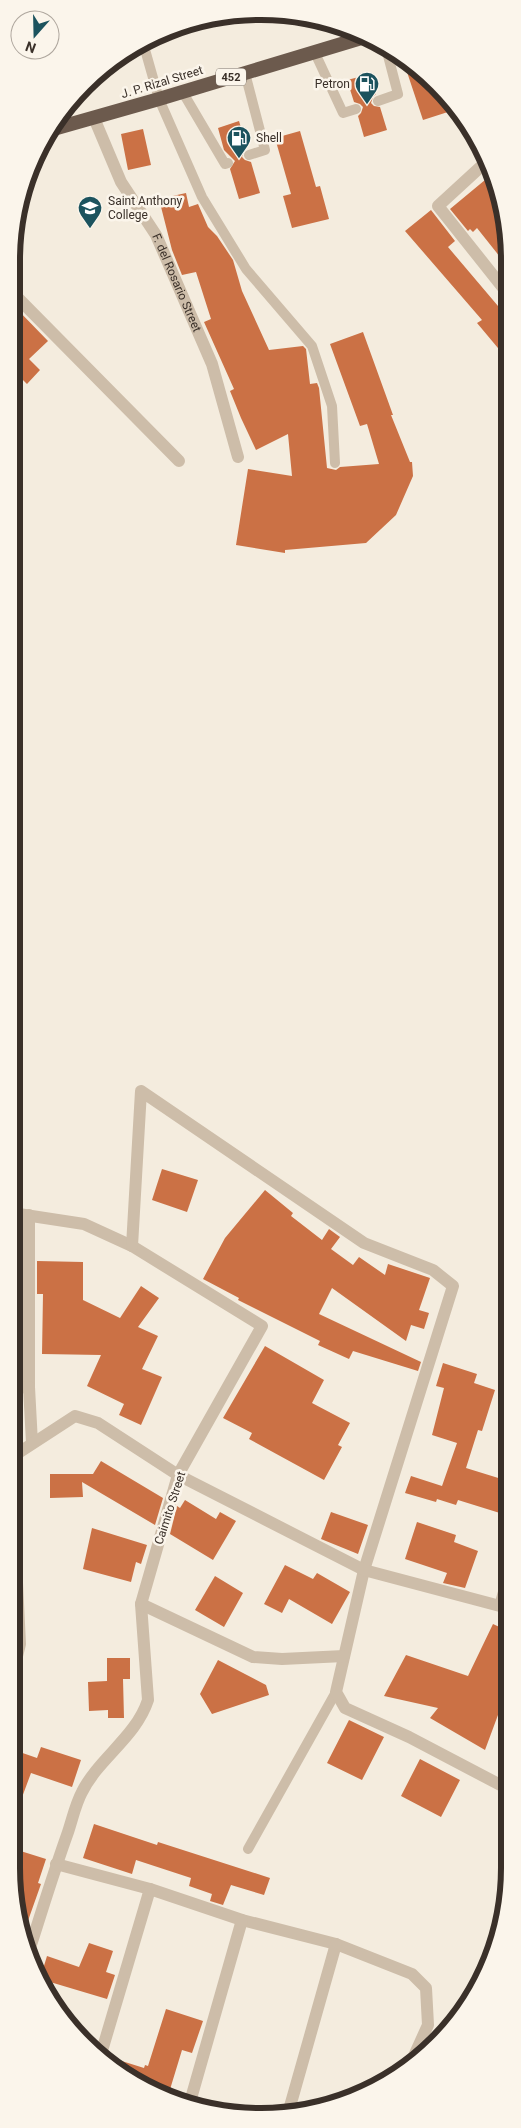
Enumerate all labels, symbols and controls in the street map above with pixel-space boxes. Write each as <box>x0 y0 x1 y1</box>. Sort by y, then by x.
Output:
north arrow <box>10 10 60 60</box>
text: N <box>23 38 38 56</box>
street label: J. P. Rizal Street <box>119 63 205 101</box>
road number: 452 <box>216 68 246 86</box>
fuel station icon: Petron <box>354 71 380 105</box>
place label: Petron <box>315 77 350 91</box>
fuel station icon: Shell <box>226 125 252 159</box>
place label: Shell <box>256 131 282 145</box>
place label: Saint Anthony College <box>108 194 183 222</box>
school or university icon: Saint Anthony College <box>77 195 103 229</box>
street label: F. del Rosario Street <box>149 231 204 334</box>
street label: Caimito Street <box>152 1470 188 1546</box>

